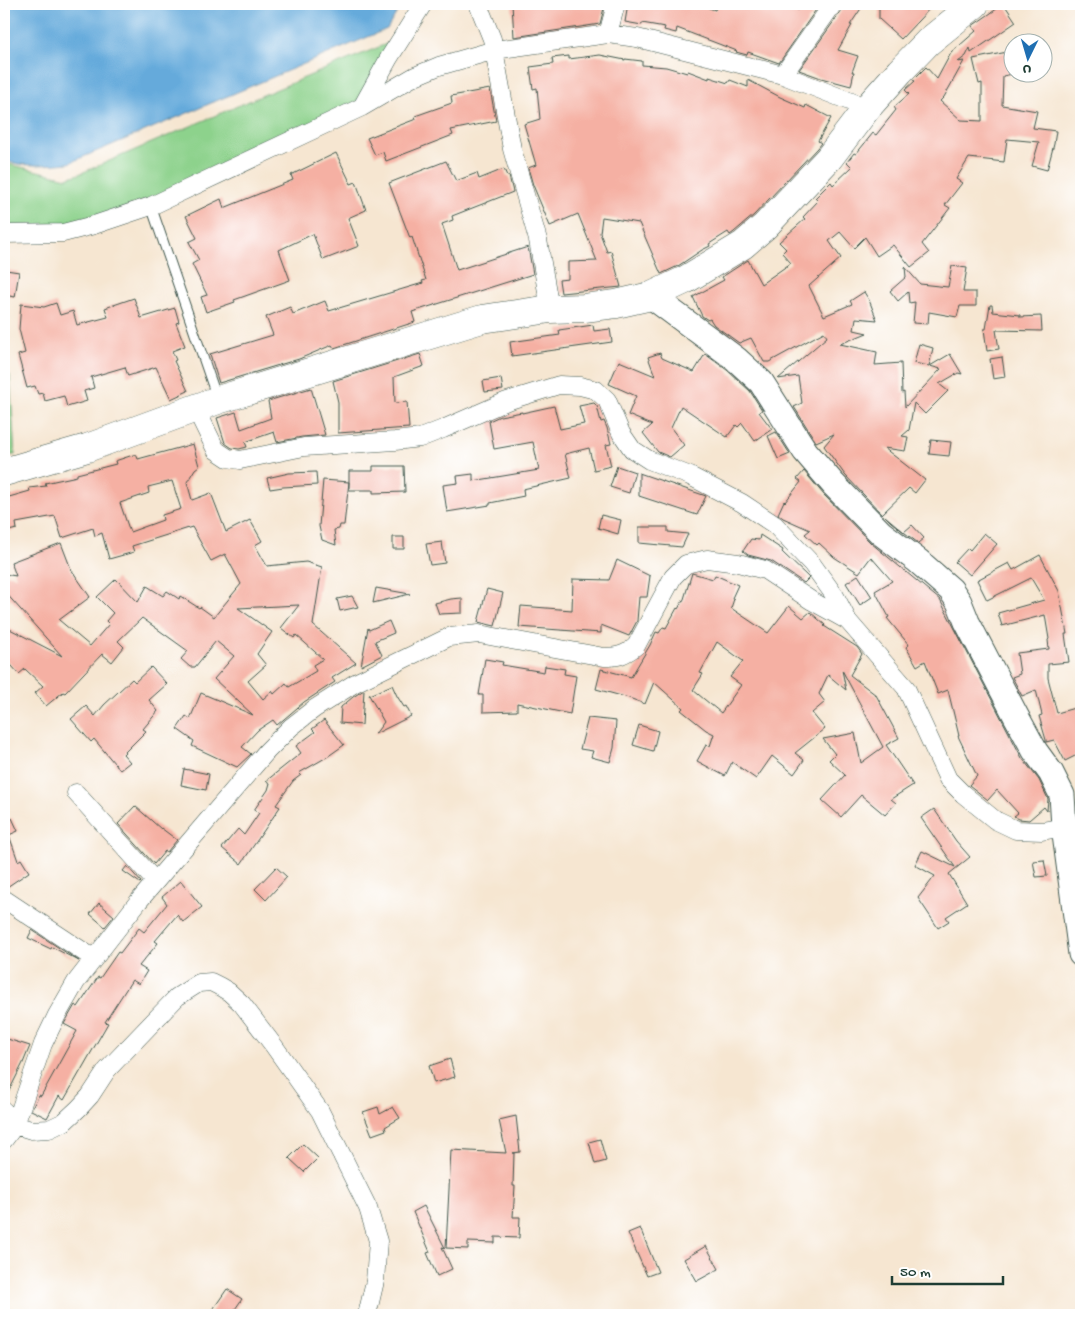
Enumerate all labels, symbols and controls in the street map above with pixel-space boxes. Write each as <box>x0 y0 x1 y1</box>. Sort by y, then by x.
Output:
north arrow <box>1002 32 1052 82</box>
text: U <box>1022 60 1032 77</box>
scale bar <box>892 1254 1004 1286</box>
text: 50 m <box>900 1264 931 1282</box>

